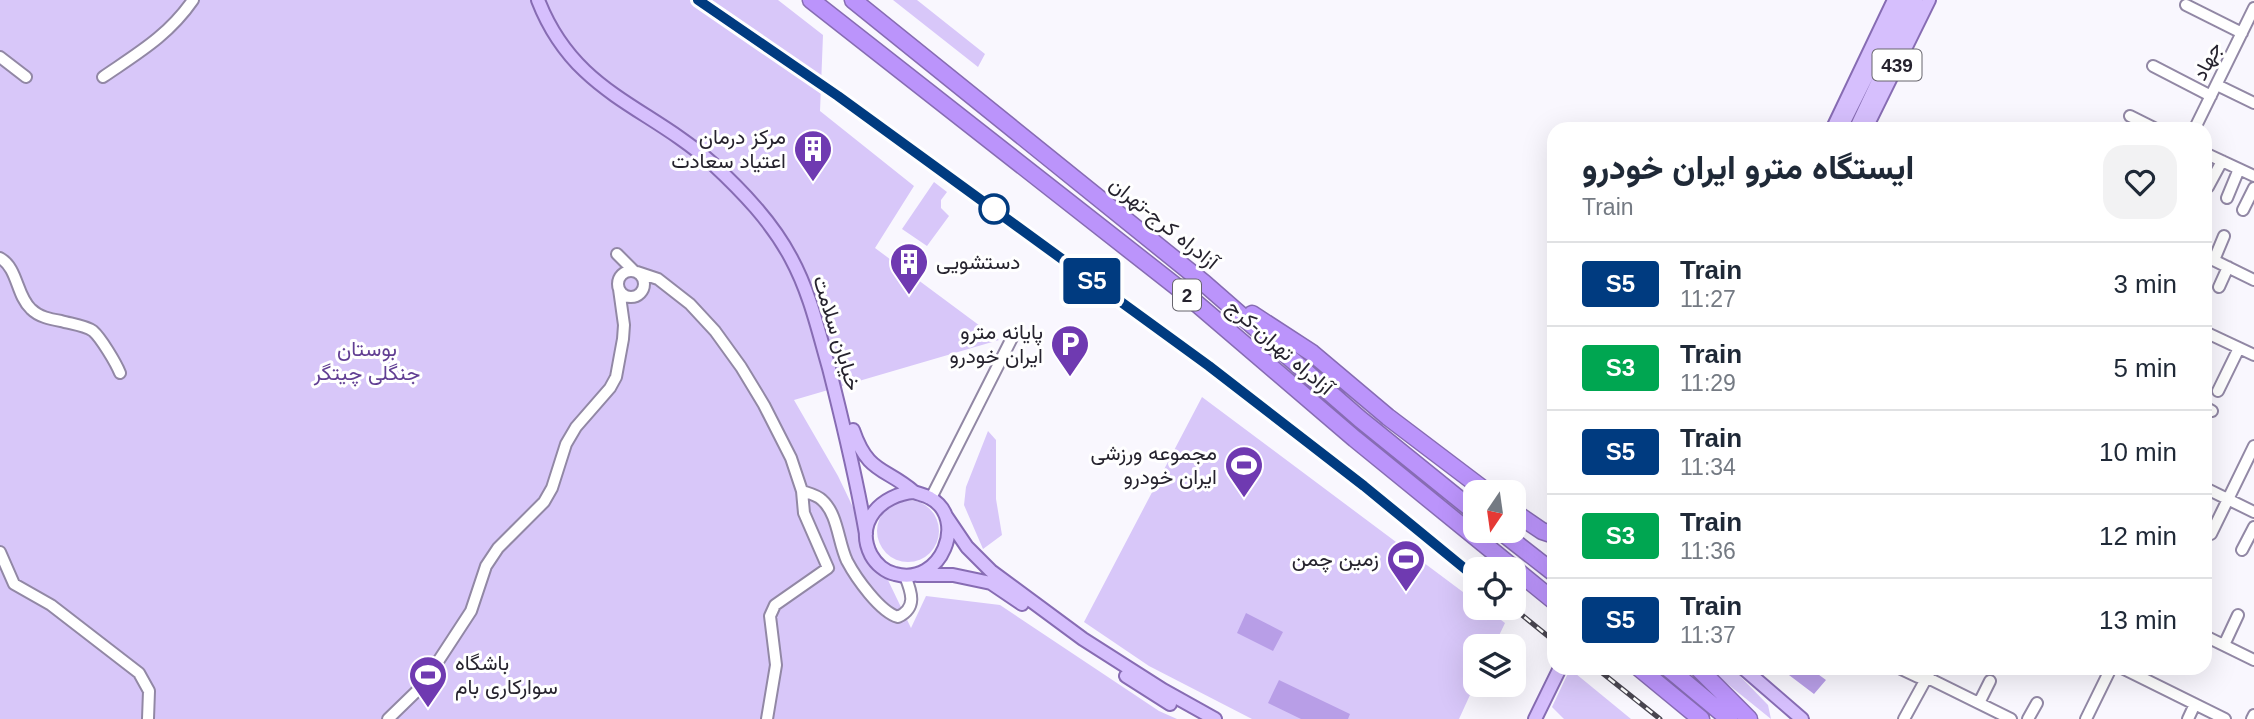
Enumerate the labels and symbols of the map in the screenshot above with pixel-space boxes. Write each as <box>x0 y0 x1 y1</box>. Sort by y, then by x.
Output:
street label: جهاد <box>2187 38 2227 85</box>
road number: 439 <box>1872 50 1922 80</box>
place label: مرکز درمان اعتیاد سعادت <box>671 125 786 173</box>
building icon: مرکز درمان اعتیاد سعادت <box>792 128 834 183</box>
street label: آزادراه کرج-تهران <box>1104 172 1225 277</box>
unlabelled marker <box>979 194 1009 224</box>
building icon: دستشویی <box>888 241 930 296</box>
place label: دستشویی <box>936 250 1020 275</box>
line badge: S5 <box>1060 258 1124 304</box>
street label: خیابان سلامت <box>808 273 866 393</box>
road number: 2 <box>1173 280 1201 310</box>
street label: آزادراه تهران-کرج <box>1221 294 1340 403</box>
place label: پایانه مترو ایران خودرو <box>950 320 1043 369</box>
parking icon: پایانه مترو ایران خودرو <box>1049 323 1091 378</box>
park label: بوستان جنگلی چیتگر <box>313 337 420 387</box>
place label: مجموعه ورزشی ایران خودرو <box>1090 441 1217 490</box>
sports icon: مجموعه ورزشی ایران خودرو <box>1223 444 1265 499</box>
north arrow <box>1463 480 1526 542</box>
sports icon: زمین چمن <box>1385 538 1427 593</box>
place label: زمین چمن <box>1292 547 1379 573</box>
place label: باشگاه سوارکاری بام <box>455 651 558 701</box>
sports icon: باشگاه سوارکاری بام <box>407 654 449 709</box>

